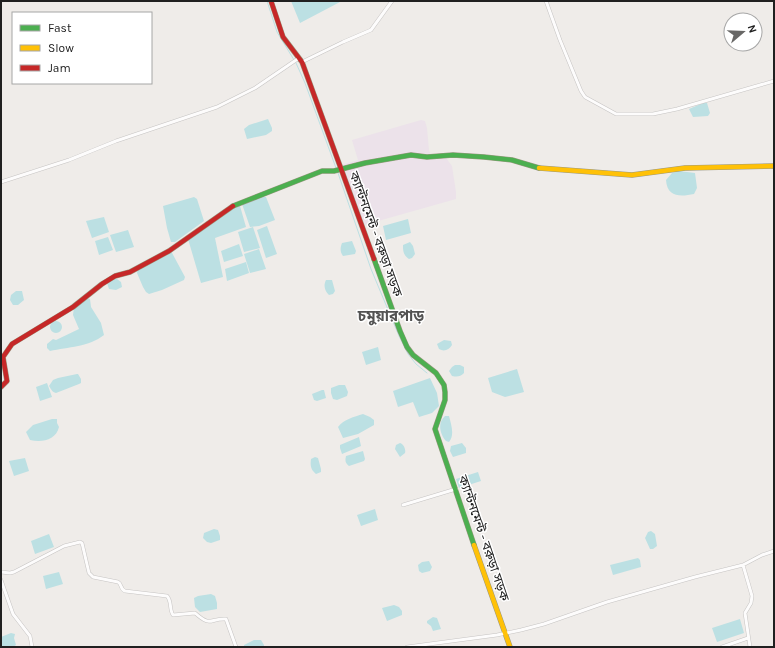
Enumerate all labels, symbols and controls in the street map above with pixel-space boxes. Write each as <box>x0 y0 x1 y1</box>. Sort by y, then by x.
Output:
legend <box>12 12 152 84</box>
north arrow <box>723 12 763 52</box>
text: Fast <box>48 21 72 35</box>
text: N <box>745 23 759 35</box>
text: Slow <box>48 41 74 55</box>
text: Jam <box>48 61 71 75</box>
street label: ক্যান্টনমেন্ট - বরুড়া সড়ক <box>346 168 406 299</box>
district label: চমুয়ারপাড় <box>357 307 424 326</box>
street label: ক্যান্টনমেন্ট - বরুড়া সড়ক <box>455 472 513 603</box>

